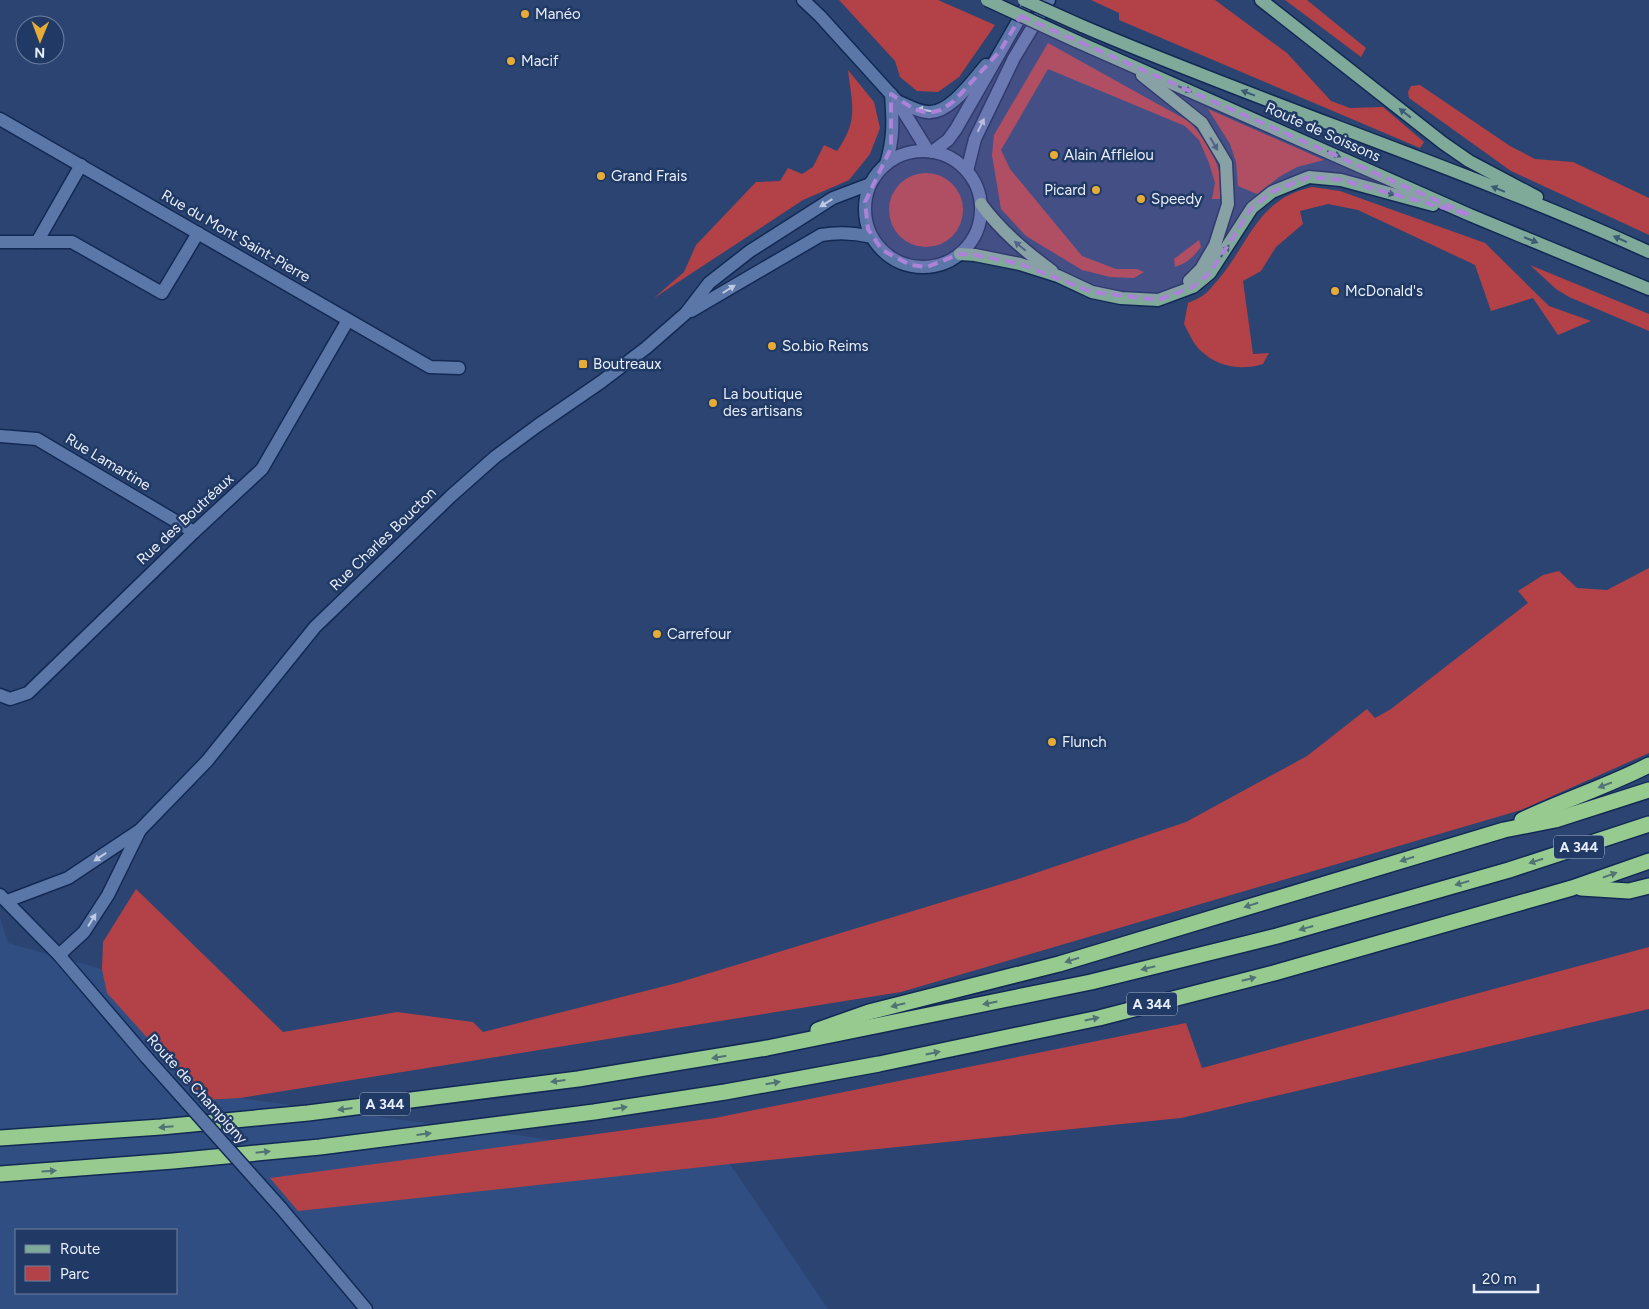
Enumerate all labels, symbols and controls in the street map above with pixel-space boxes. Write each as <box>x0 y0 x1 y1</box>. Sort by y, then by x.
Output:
place label: Manéo <box>535 5 581 23</box>
marker: Manéo <box>519 8 531 20</box>
north arrow <box>15 15 65 65</box>
text: N <box>34 44 45 61</box>
place label: Macif <box>521 52 559 70</box>
marker: Macif <box>505 55 517 67</box>
one-way arrow <box>1178 85 1192 93</box>
one-way arrow <box>1240 89 1255 97</box>
street label: Route de Soissons <box>1263 99 1383 165</box>
one-way arrow <box>915 106 931 114</box>
one-way arrow <box>1399 107 1412 118</box>
one-way arrow <box>978 118 986 132</box>
one-way arrow <box>1210 137 1219 151</box>
place label: Alain Afflelou <box>1064 146 1154 164</box>
marker: Alain Afflelou <box>1048 149 1060 161</box>
one-way arrow <box>1327 150 1341 158</box>
place label: Grand Frais <box>611 167 687 185</box>
marker: Grand Frais <box>595 170 607 182</box>
place label: Picard <box>1044 181 1086 199</box>
marker: Picard <box>1090 184 1102 196</box>
one-way arrow <box>1491 184 1505 192</box>
street label: Rue du Mont Saint-Pierre <box>158 186 314 286</box>
one-way arrow <box>1381 189 1396 197</box>
place label: Speedy <box>1151 190 1202 208</box>
marker: Speedy <box>1135 193 1147 205</box>
one-way arrow <box>819 198 832 207</box>
one-way arrow <box>1613 234 1627 242</box>
one-way arrow <box>1524 236 1539 244</box>
one-way arrow <box>1013 240 1026 251</box>
one-way arrow <box>1220 244 1230 258</box>
place label: McDonald's <box>1345 282 1423 300</box>
one-way arrow <box>722 285 736 294</box>
marker: McDonald's <box>1329 285 1341 297</box>
place label: So.bio Reims <box>782 337 869 355</box>
marker: So.bio Reims <box>766 340 778 352</box>
place label: Boutreaux <box>593 355 661 373</box>
marker: Boutreaux <box>577 358 589 370</box>
place label: La boutique des artisans <box>723 385 803 420</box>
marker: La boutique des artisans <box>707 397 719 409</box>
street label: Rue Lamartine <box>62 429 154 495</box>
street label: Rue des Boutréaux <box>133 470 237 568</box>
street label: Rue Charles Boucton <box>326 484 440 594</box>
place label: Carrefour <box>667 625 731 643</box>
marker: Carrefour <box>651 628 663 640</box>
place label: Flunch <box>1062 733 1107 751</box>
marker: Flunch <box>1046 736 1058 748</box>
one-way arrow <box>1597 782 1612 789</box>
road number: A 344 <box>1554 836 1604 859</box>
one-way arrow <box>93 852 106 862</box>
one-way arrow <box>1399 855 1414 863</box>
one-way arrow <box>1529 858 1544 865</box>
one-way arrow <box>1603 870 1618 878</box>
one-way arrow <box>1454 880 1469 888</box>
one-way arrow <box>1244 902 1259 910</box>
one-way arrow <box>88 913 97 926</box>
one-way arrow <box>1298 924 1313 932</box>
one-way arrow <box>1064 956 1079 964</box>
one-way arrow <box>1141 964 1156 972</box>
one-way arrow <box>1242 975 1257 983</box>
road number: A 344 <box>1127 992 1177 1016</box>
one-way arrow <box>982 999 997 1007</box>
one-way arrow <box>890 1001 905 1009</box>
one-way arrow <box>1084 1015 1099 1023</box>
street label: Route de Champigny <box>143 1030 251 1148</box>
one-way arrow <box>925 1049 940 1057</box>
one-way arrow <box>710 1053 726 1061</box>
one-way arrow <box>550 1077 566 1085</box>
one-way arrow <box>766 1079 782 1087</box>
road number: A 344 <box>360 1092 410 1116</box>
one-way arrow <box>612 1104 628 1112</box>
one-way arrow <box>336 1105 352 1113</box>
one-way arrow <box>157 1123 173 1131</box>
one-way arrow <box>417 1130 433 1138</box>
one-way arrow <box>255 1148 271 1156</box>
one-way arrow <box>41 1166 57 1174</box>
legend <box>15 1229 178 1294</box>
text: Route <box>60 1240 100 1258</box>
scale bar <box>1474 1262 1538 1294</box>
text: Parc <box>60 1265 89 1283</box>
text: 20 m <box>1482 1270 1516 1288</box>

